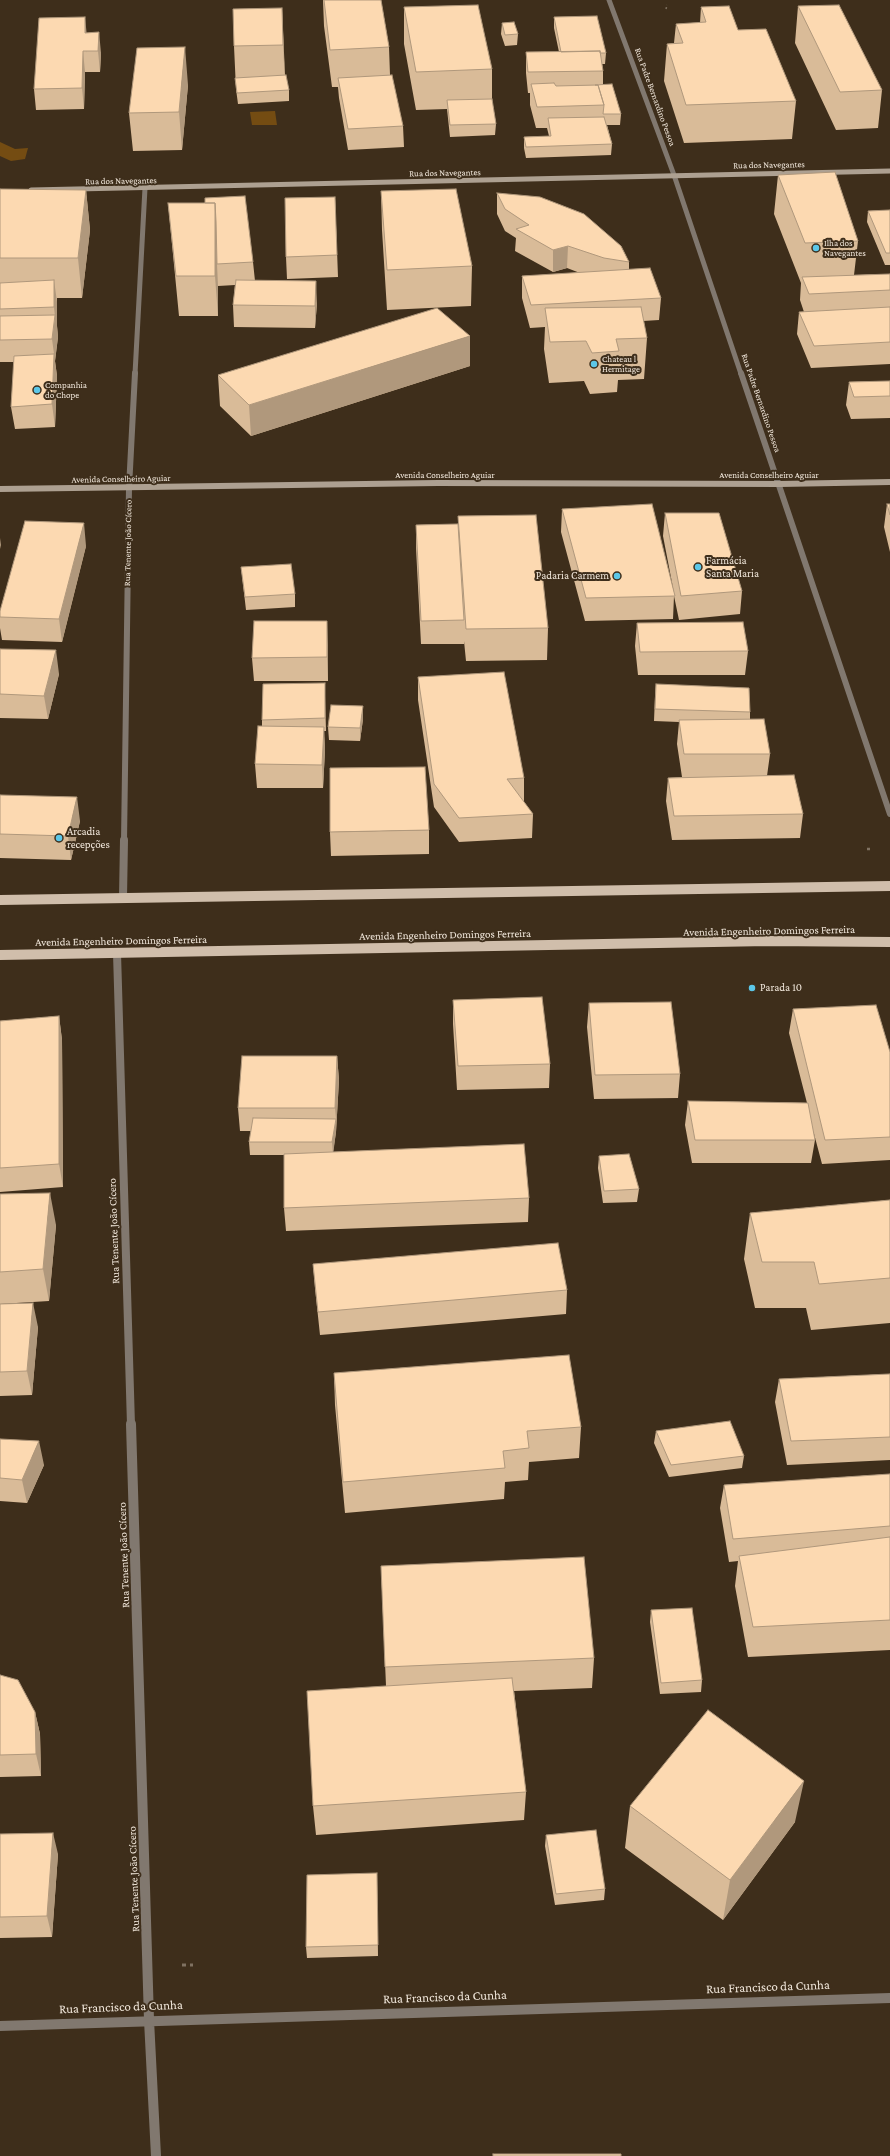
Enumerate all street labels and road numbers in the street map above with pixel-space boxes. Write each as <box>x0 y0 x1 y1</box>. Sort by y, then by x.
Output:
street label: Rua Padre Bernardino Pessoa <box>632 46 678 148</box>
street label: Rua dos Navegantes <box>733 159 805 171</box>
street label: Rua dos Navegantes <box>409 167 481 179</box>
street label: Rua dos Navegantes <box>85 175 157 187</box>
street label: Rua Padre Bernardino Pessoa <box>739 352 783 454</box>
street label: Avenida Conselheiro Aguiar <box>395 470 495 480</box>
street label: Avenida Conselheiro Aguiar <box>719 470 819 480</box>
street label: Avenida Conselheiro Aguiar <box>71 473 171 485</box>
street label: Rua Tenente João Cícero <box>122 500 134 586</box>
street label: Avenida Engenheiro Domingos Ferreira <box>683 923 855 939</box>
street label: Avenida Engenheiro Domingos Ferreira <box>359 927 531 943</box>
street label: Avenida Engenheiro Domingos Ferreira <box>35 933 207 949</box>
street label: Rua Tenente João Cícero <box>106 1178 122 1284</box>
street label: Rua Tenente João Cícero <box>116 1502 132 1608</box>
street label: Rua Tenente João Cícero <box>126 1826 142 1932</box>
street label: Rua Francisco da Cunha <box>706 1977 830 1997</box>
street label: Rua Francisco da Cunha <box>383 1987 507 2007</box>
street label: Rua Francisco da Cunha <box>59 1997 183 2017</box>

